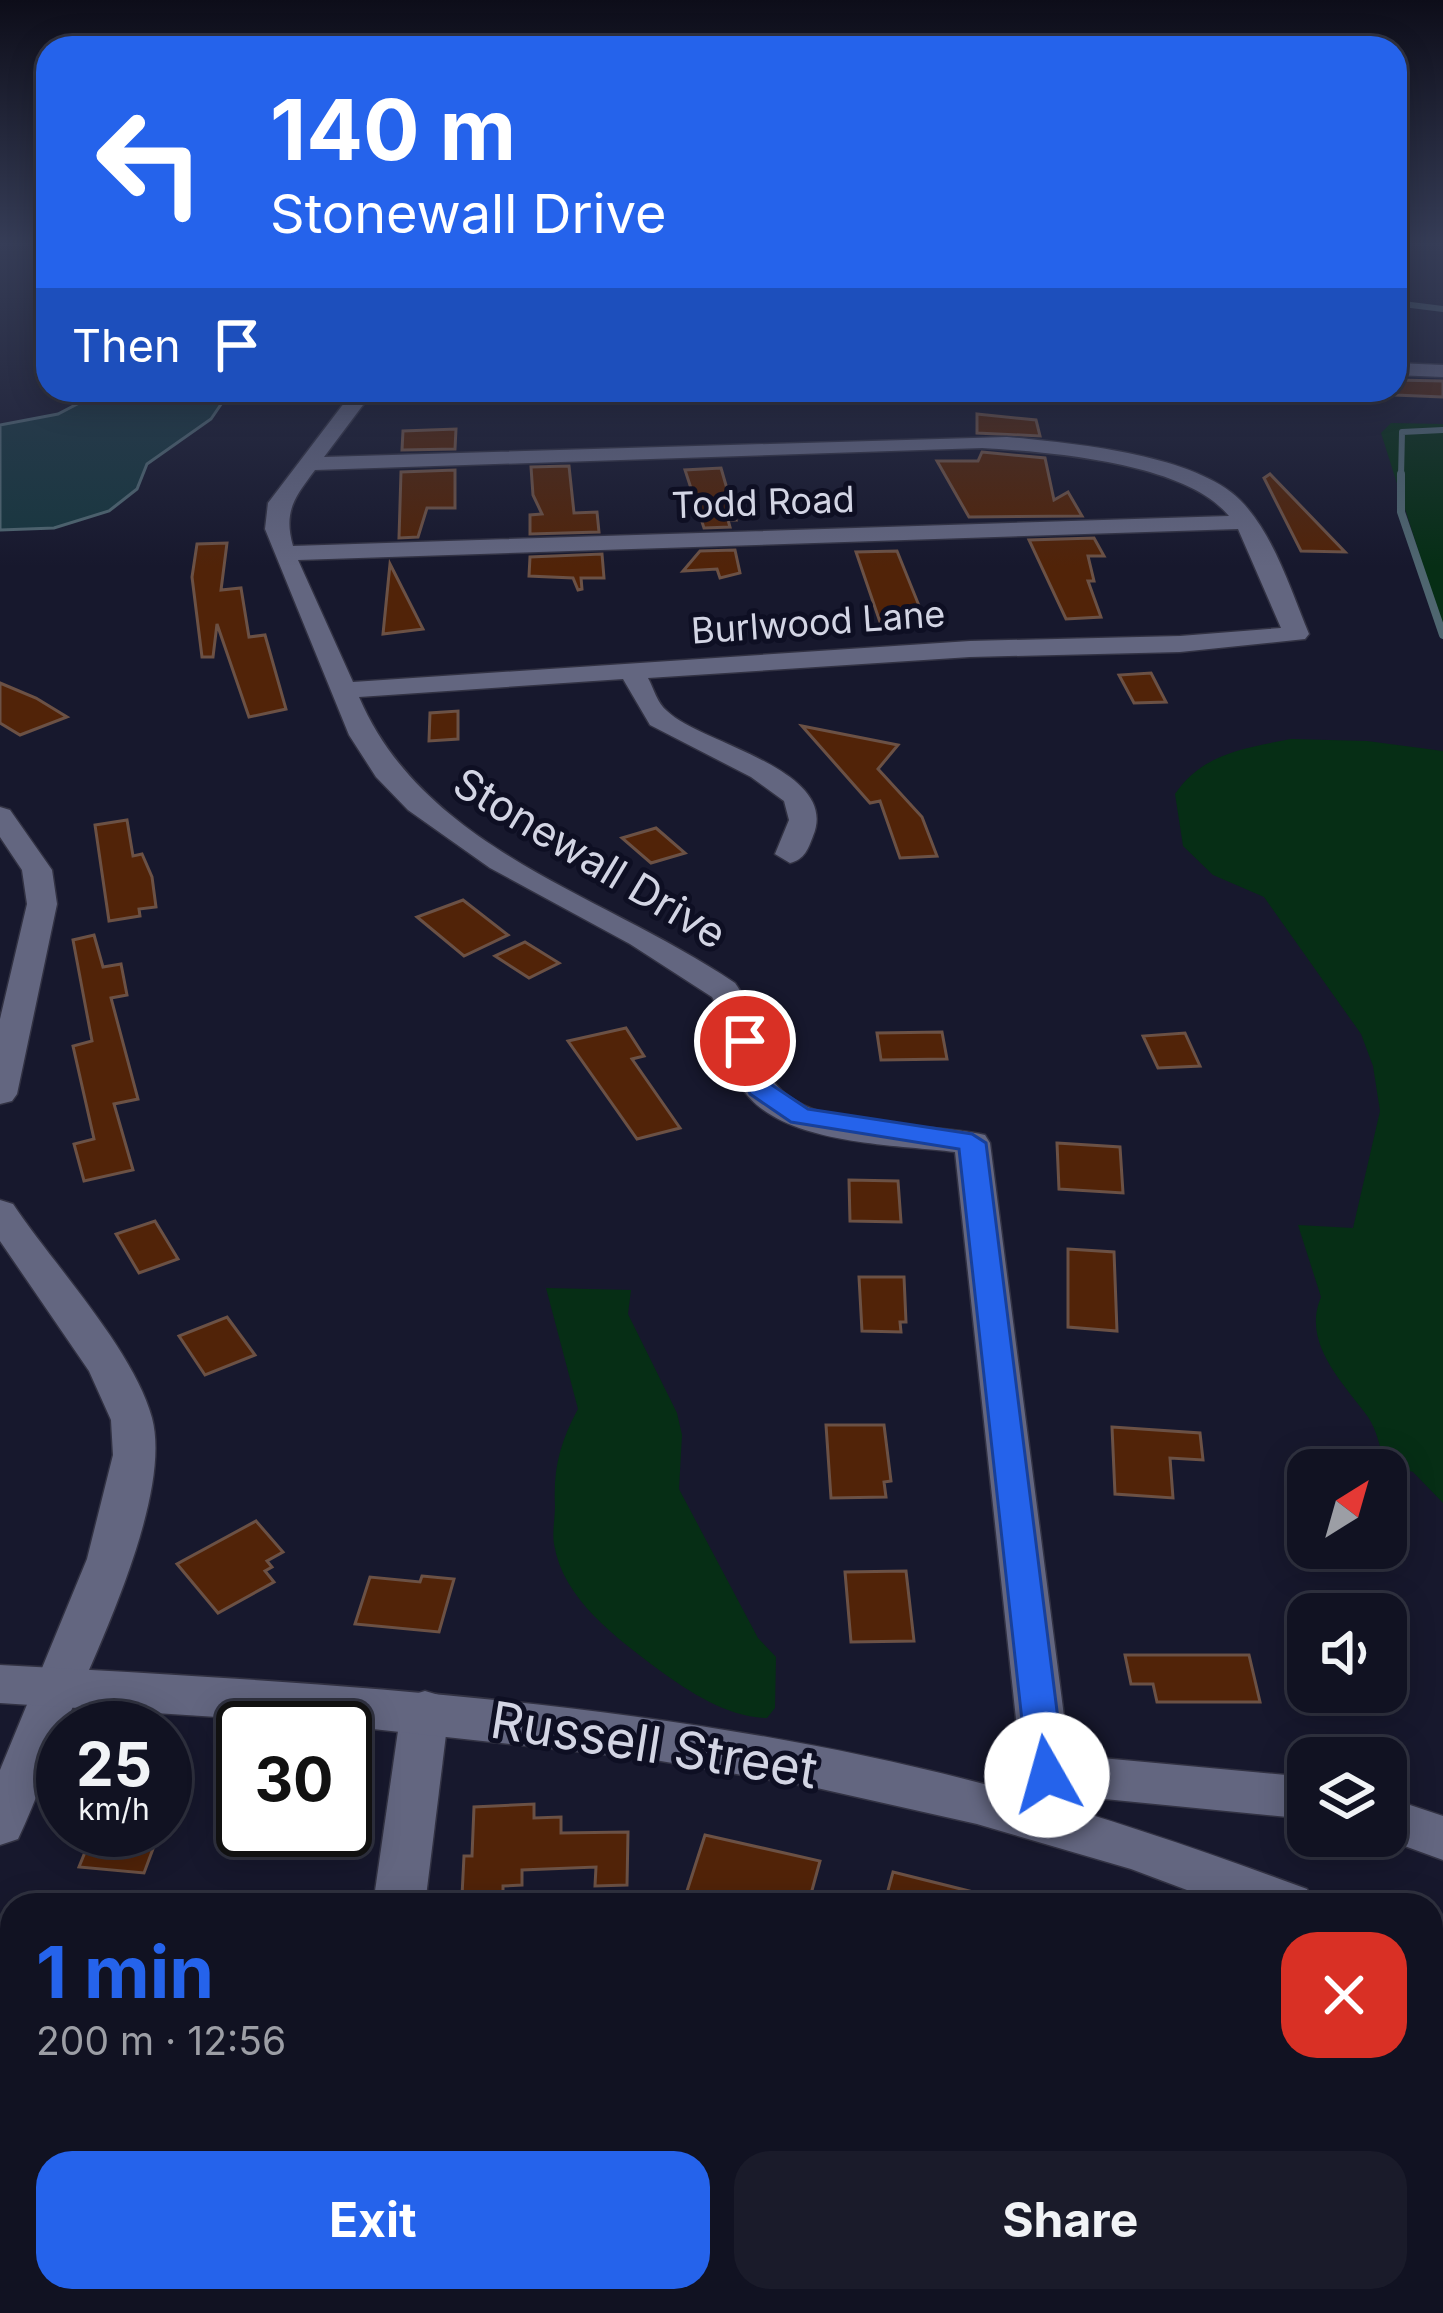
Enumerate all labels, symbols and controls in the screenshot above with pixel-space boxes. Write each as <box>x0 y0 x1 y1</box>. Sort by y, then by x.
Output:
text: 140 m <box>270 79 516 180</box>
icon: left <box>72 84 228 240</box>
text: Stonewall Drive <box>270 181 666 246</box>
icon: arrive <box>204 312 270 378</box>
text: Then <box>72 318 180 373</box>
street label: Todd Road <box>671 477 855 527</box>
street label: Burlwood Lane <box>689 591 947 653</box>
street label: Stonewall Drive <box>445 756 736 959</box>
pin <box>694 990 796 1092</box>
icon: arrive <box>712 1008 778 1074</box>
north arrow <box>1287 1449 1407 1569</box>
map controls <box>1287 1449 1407 1857</box>
button: sound <box>1287 1593 1407 1713</box>
street label: Russell Street <box>487 1689 822 1800</box>
speed limit sign: 30 <box>216 1701 372 1857</box>
position arrow <box>984 1712 1110 1838</box>
text: 25 <box>76 1728 152 1800</box>
button: layers <box>1287 1737 1407 1857</box>
text: km/h <box>78 1791 150 1827</box>
text: 1 min <box>36 1928 214 2015</box>
button: close <box>1281 1932 1407 2058</box>
text: 200 m · 12:56 <box>36 2017 286 2064</box>
button: Exit <box>36 2151 710 2289</box>
button: Share <box>734 2151 1407 2289</box>

